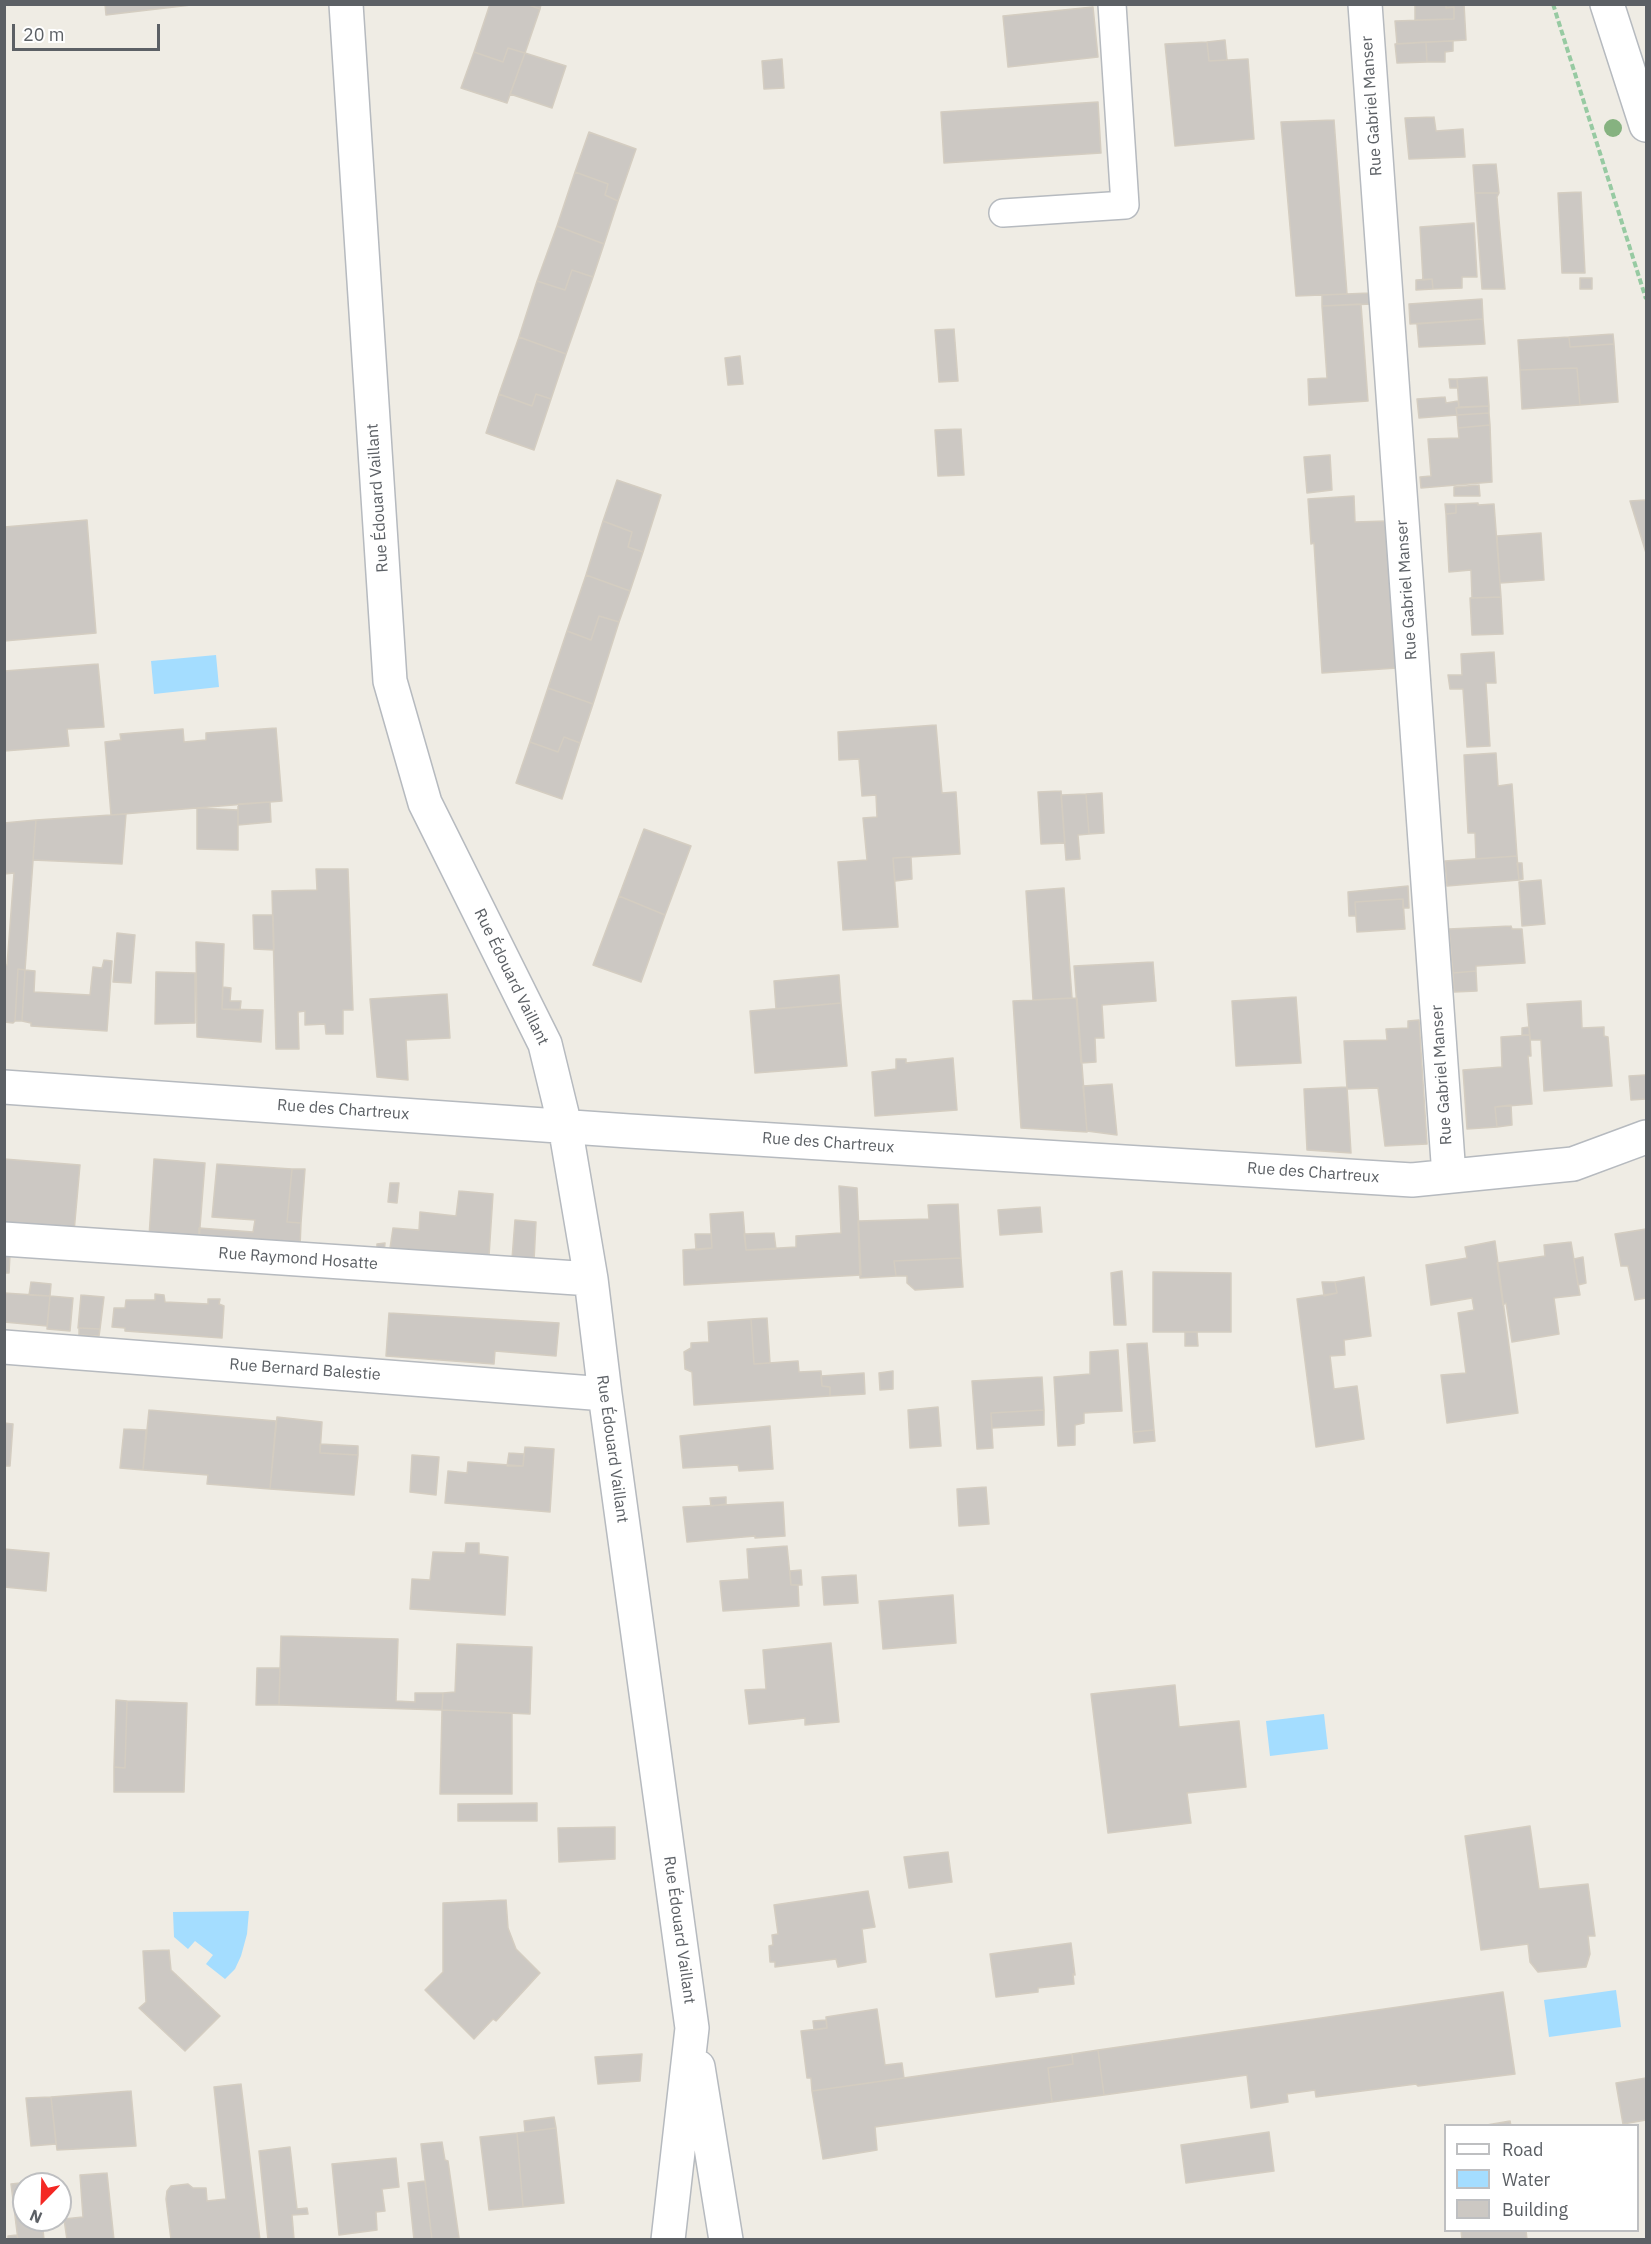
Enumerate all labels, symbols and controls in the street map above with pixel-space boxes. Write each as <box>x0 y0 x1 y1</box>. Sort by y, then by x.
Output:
scale bar <box>15 12 164 50</box>
text: 20 m <box>23 23 65 46</box>
street label: Rue Gabriel Manser <box>1358 35 1386 177</box>
street label: Rue Édouard Vaillant <box>363 423 393 573</box>
street label: Rue Gabriel Manser <box>1393 519 1421 661</box>
street label: Rue Édouard Vaillant <box>470 906 552 1048</box>
street label: Rue Gabriel Manser <box>1428 1004 1456 1146</box>
street label: Rue des Chartreux <box>276 1096 410 1124</box>
street label: Rue des Chartreux <box>761 1129 895 1157</box>
street label: Rue des Chartreux <box>1246 1159 1380 1187</box>
street label: Rue Raymond Hosatte <box>218 1244 378 1274</box>
street label: Rue Bernard Balestie <box>229 1355 381 1385</box>
street label: Rue Édouard Vaillant <box>592 1374 632 1524</box>
street label: Rue Édouard Vaillant <box>659 1855 699 2005</box>
legend <box>1444 2124 1639 2232</box>
text: Road <box>1502 2138 1543 2161</box>
text: Water <box>1502 2168 1550 2191</box>
north arrow <box>12 2172 72 2232</box>
text: Building <box>1502 2198 1568 2221</box>
text: N <box>27 2205 45 2228</box>

